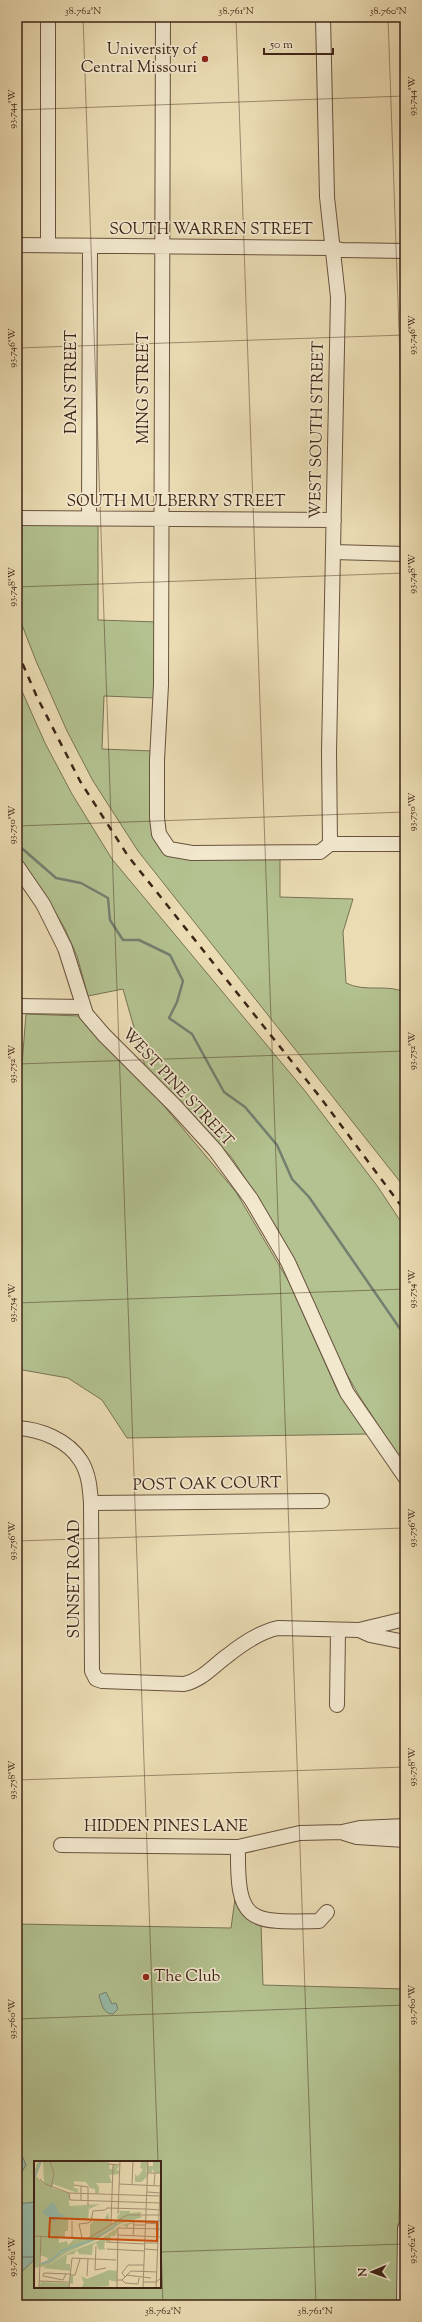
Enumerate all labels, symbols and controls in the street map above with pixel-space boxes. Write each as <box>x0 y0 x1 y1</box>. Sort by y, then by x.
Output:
text: 38.762°N <box>65 4 101 19</box>
text: 38.761°N <box>218 4 254 19</box>
text: 38.760°N <box>369 4 407 19</box>
scale bar <box>264 30 333 56</box>
text: 50 m <box>269 36 293 54</box>
place label: University of Central Missouri <box>81 39 198 80</box>
marker: University of Central Missouri <box>200 54 210 64</box>
text: 93.744°W <box>405 76 420 116</box>
text: 93.744°W <box>5 89 20 129</box>
street label: SOUTH WARREN STREET <box>109 219 313 242</box>
text: 93.746°W <box>405 315 420 355</box>
text: 93.746°W <box>5 328 20 368</box>
street label: DAN STREET <box>61 330 84 434</box>
street label: MING STREET <box>133 332 156 444</box>
street label: WEST SOUTH STREET <box>305 341 331 519</box>
street label: SOUTH MULBERRY STREET <box>66 491 286 514</box>
text: 93.748°W <box>405 554 420 594</box>
text: 93.748°W <box>5 567 20 607</box>
text: 93.750°W <box>405 793 420 831</box>
text: 93.750°W <box>5 806 20 844</box>
street label: WEST PINE STREET <box>116 1024 238 1152</box>
text: 93.752°W <box>405 1032 420 1070</box>
text: 93.752°W <box>5 1045 20 1083</box>
text: 93.754°W <box>405 1270 420 1308</box>
text: 93.754°W <box>5 1284 20 1322</box>
street label: POST OAK COURT <box>132 1472 282 1498</box>
text: 93.756°W <box>405 1509 420 1547</box>
street label: SUNSET ROAD <box>64 1520 87 1638</box>
text: 93.756°W <box>5 1522 20 1560</box>
text: 93.758°W <box>405 1748 420 1786</box>
text: 93.758°W <box>5 1761 20 1799</box>
street label: HIDDEN PINES LANE <box>84 1816 248 1839</box>
place label: The Club <box>154 1966 221 1989</box>
marker: The Club <box>141 1972 151 1982</box>
text: 93.760°W <box>405 1985 420 2025</box>
text: 93.760°W <box>5 1999 20 2039</box>
inset map <box>34 2161 161 2288</box>
text: 93.762°W <box>405 2224 420 2264</box>
text: 93.762°W <box>5 2237 20 2277</box>
north arrow <box>352 2252 392 2292</box>
text: N <box>355 2267 371 2278</box>
text: 38.762°N <box>145 2304 181 2319</box>
text: 38.761°N <box>297 2304 333 2319</box>

